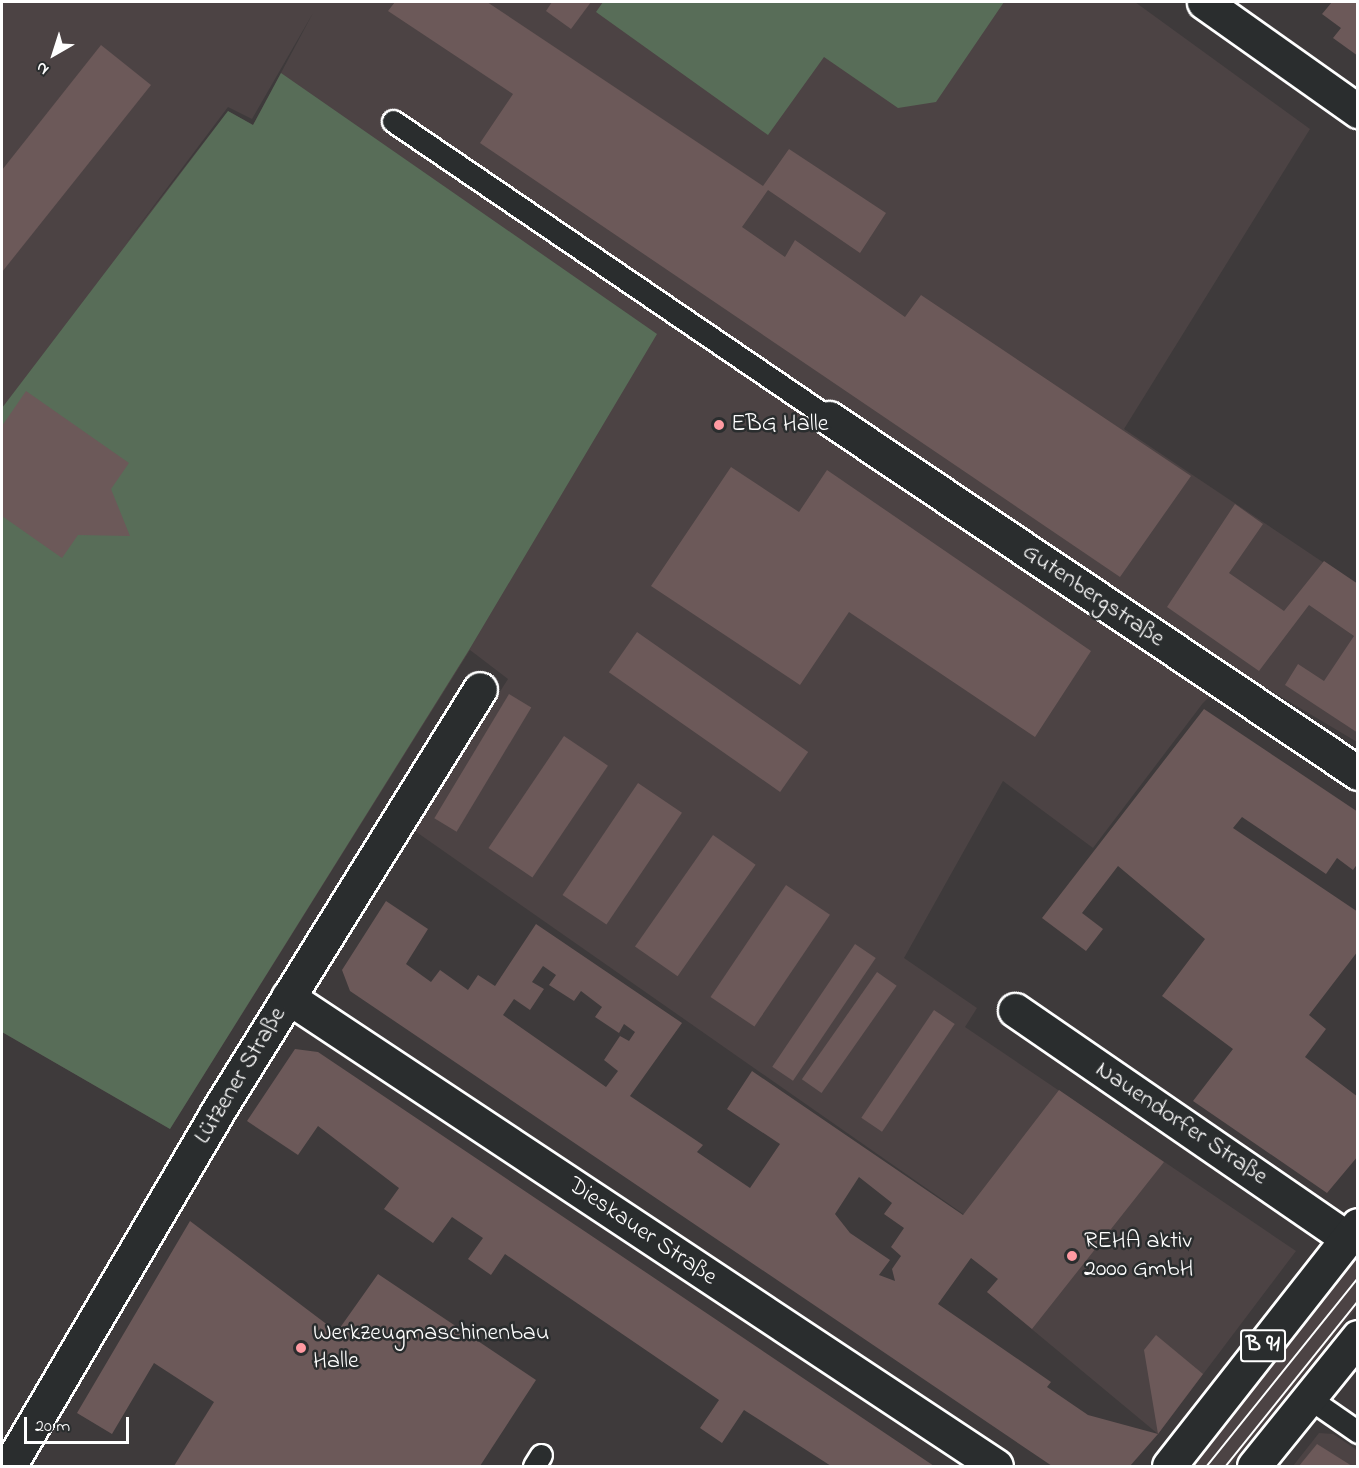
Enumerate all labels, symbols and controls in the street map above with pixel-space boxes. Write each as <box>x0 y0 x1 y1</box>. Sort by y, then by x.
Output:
north arrow <box>24 24 84 84</box>
text: N <box>31 55 54 81</box>
place label: EBG Halle <box>731 411 828 439</box>
marker: EBG Halle <box>712 418 726 432</box>
street label: Gutenbergstraße <box>1017 538 1169 654</box>
street label: Lützener Straße <box>189 1002 293 1150</box>
street label: Nauendorfer Straße <box>1090 1056 1272 1192</box>
street label: Dieskauer Straße <box>562 1172 722 1292</box>
place label: REHA aktiv 2000 GmbH <box>1084 1228 1193 1284</box>
marker: REHA aktiv 2000 GmbH <box>1065 1249 1079 1263</box>
place label: Werkzeugmaschinenbau Halle <box>313 1320 549 1376</box>
road number: B 91 <box>1239 1327 1287 1365</box>
marker: Werkzeugmaschinenbau Halle <box>294 1341 308 1355</box>
scale bar <box>27 1405 132 1443</box>
text: 20 m <box>35 1414 70 1440</box>

